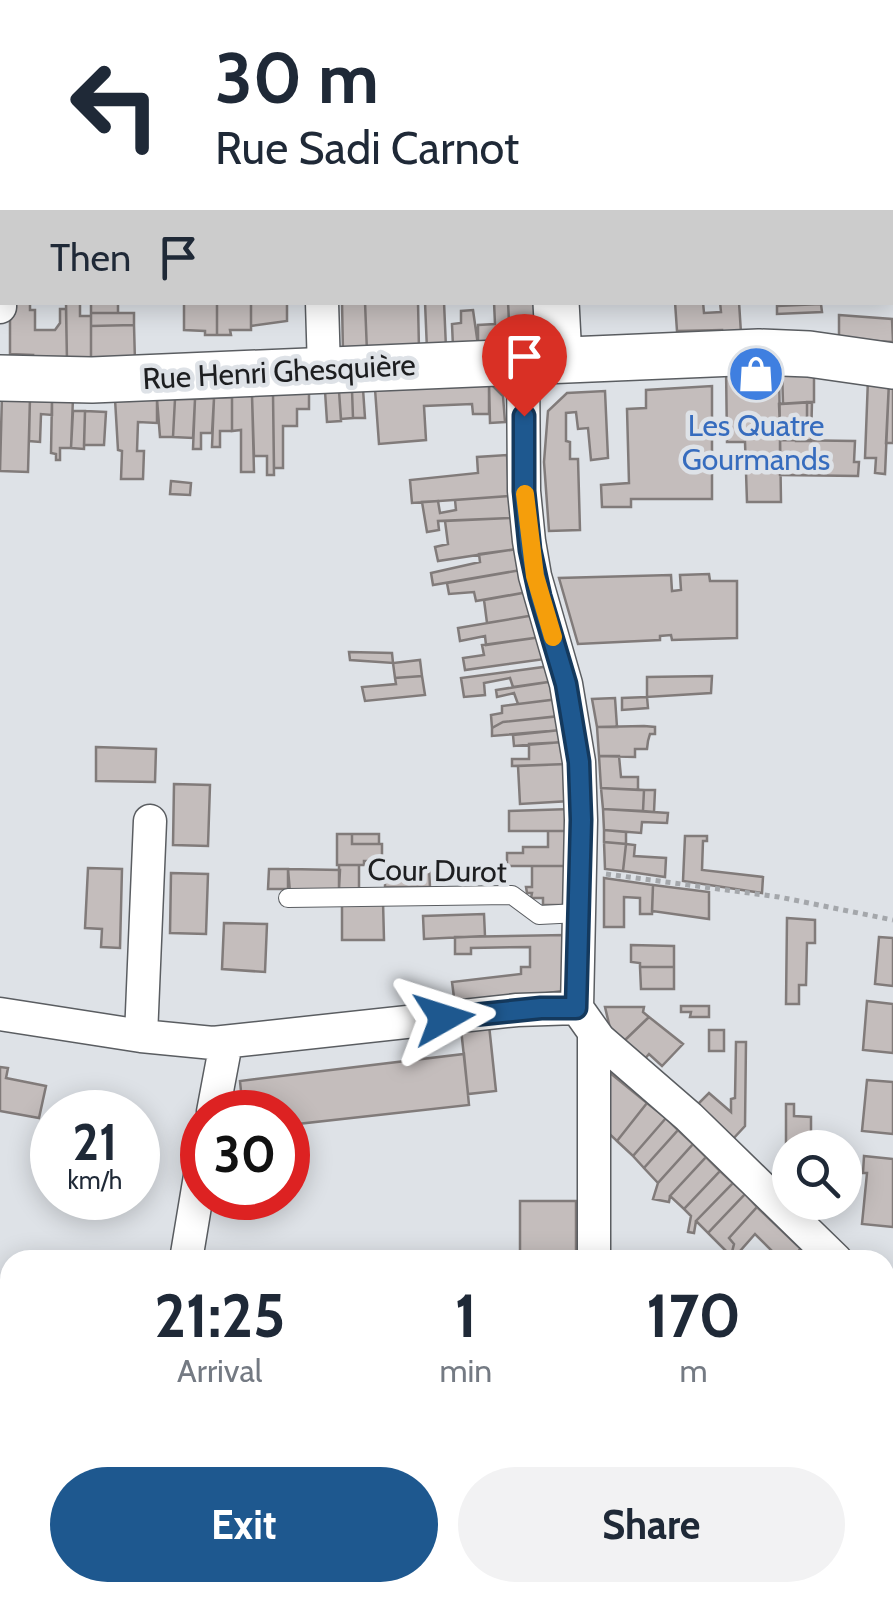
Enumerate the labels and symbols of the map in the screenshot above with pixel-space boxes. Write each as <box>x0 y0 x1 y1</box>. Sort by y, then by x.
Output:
pin <box>482 314 567 417</box>
shop icon: Les Quatre Gourmands <box>726 344 786 404</box>
street label: Rue Henri Ghesquière <box>141 346 417 397</box>
place label: Les Quatre Gourmands <box>682 407 830 478</box>
street label: Cour Durot <box>367 851 507 890</box>
position arrow <box>392 966 496 1070</box>
speed limit sign: 30 <box>180 1090 310 1220</box>

